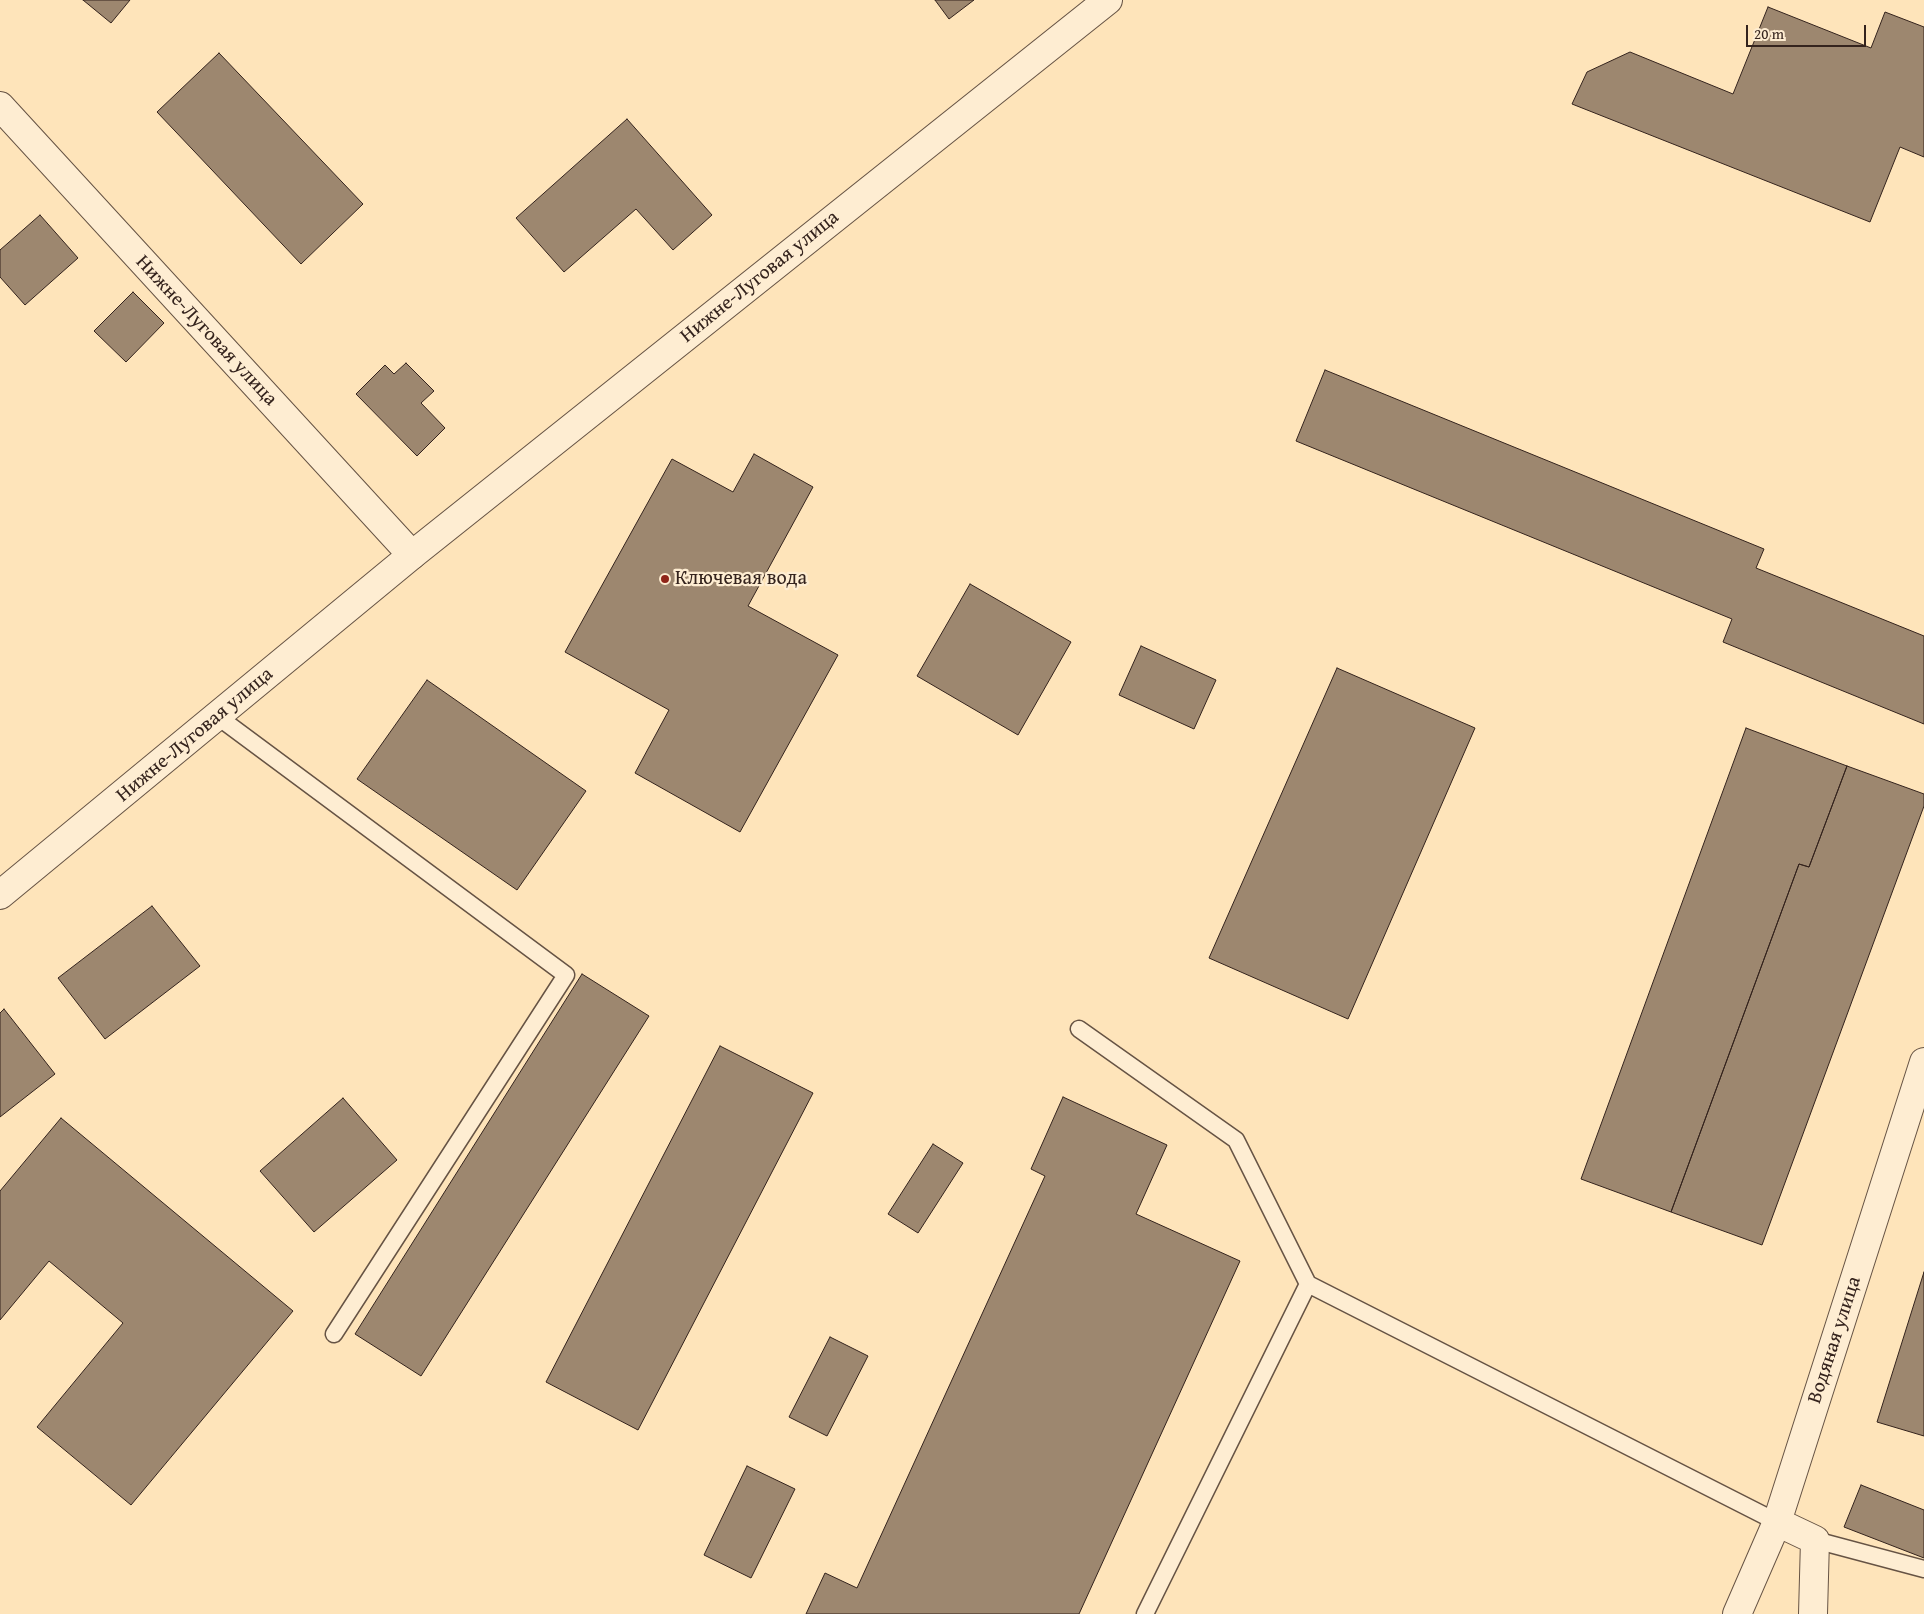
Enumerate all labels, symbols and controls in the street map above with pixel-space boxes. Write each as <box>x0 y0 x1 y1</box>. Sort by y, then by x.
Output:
scale bar <box>1749 15 1869 47</box>
text: 20 m <box>1754 23 1784 44</box>
street label: Нижне-Луговая улица <box>676 206 844 348</box>
street label: Нижне-Луговая улица <box>130 251 282 411</box>
place label: Ключевая вода <box>675 567 807 591</box>
marker: Ключевая вода <box>659 573 671 585</box>
street label: Нижне-Луговая улица <box>112 662 278 808</box>
street label: Водяная улица <box>1803 1273 1867 1407</box>

